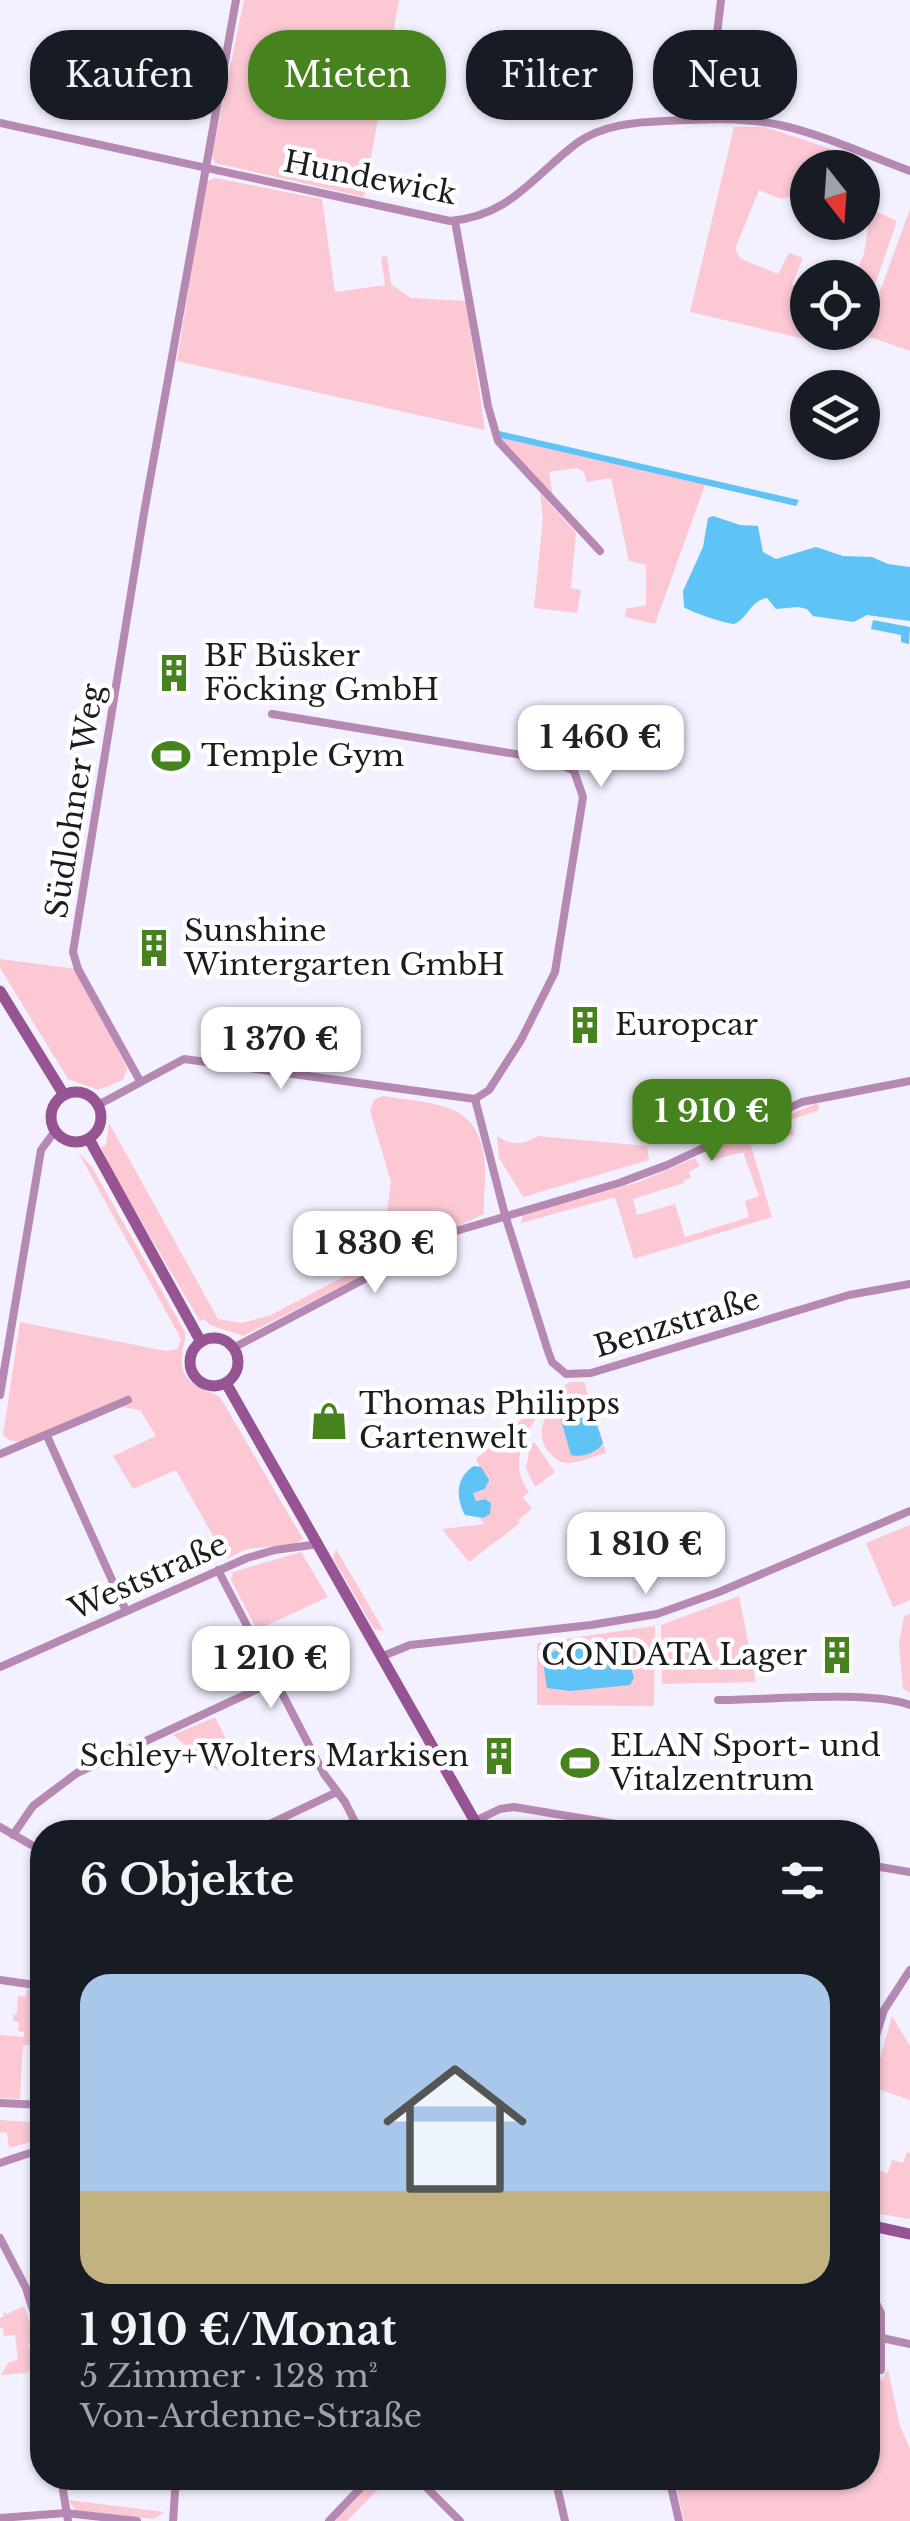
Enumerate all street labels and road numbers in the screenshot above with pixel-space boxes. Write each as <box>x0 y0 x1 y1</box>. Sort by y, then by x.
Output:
street label: Hundewick <box>281 143 460 212</box>
street label: Südlohner Weg <box>38 680 111 921</box>
street label: Benzstraße <box>590 1280 764 1365</box>
street label: Weststraße <box>62 1525 232 1628</box>

